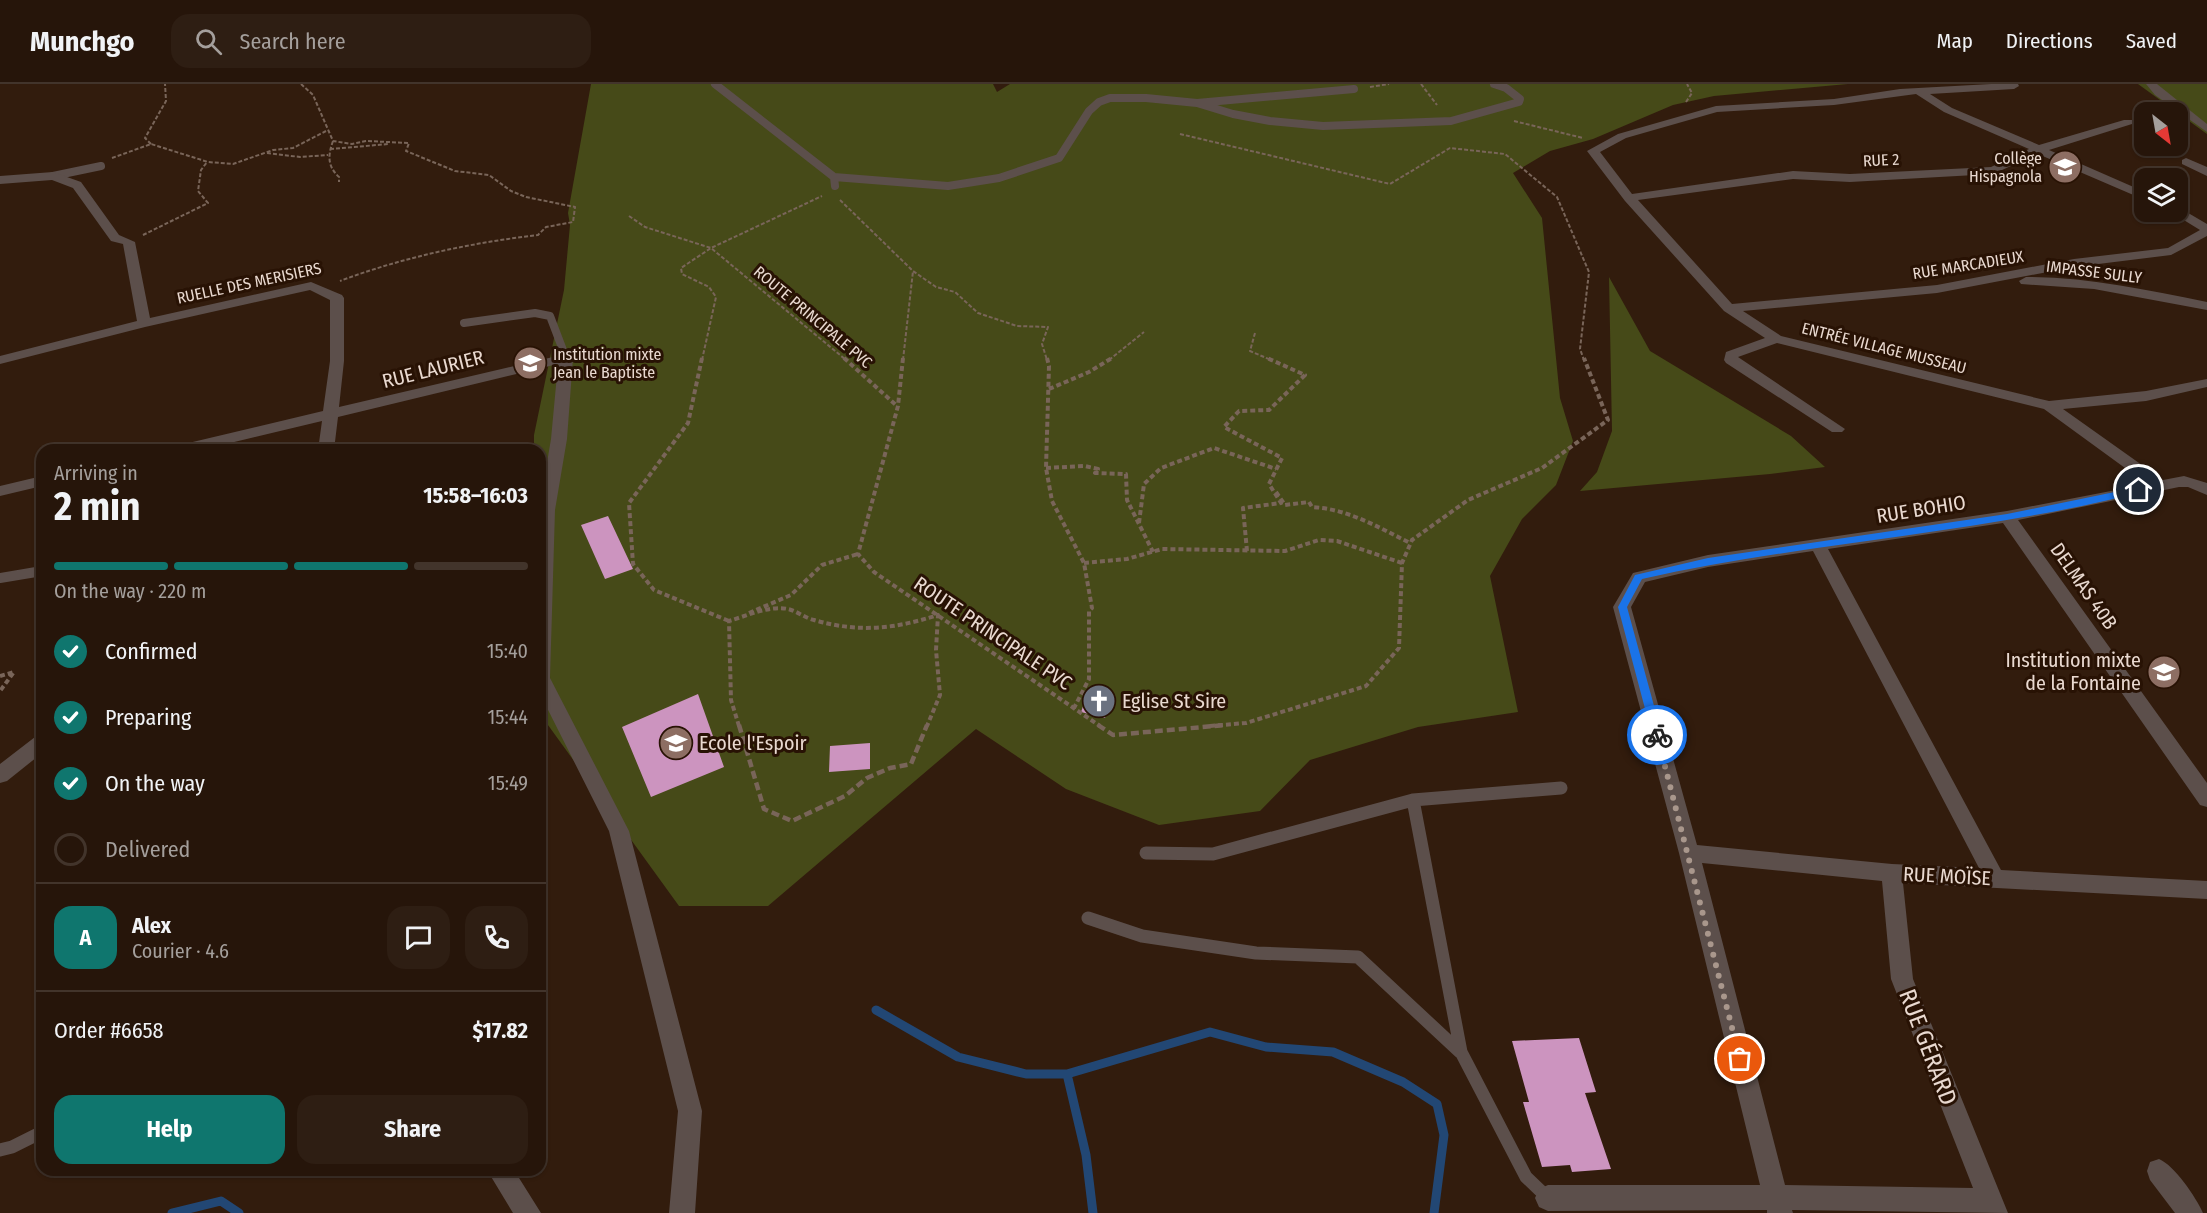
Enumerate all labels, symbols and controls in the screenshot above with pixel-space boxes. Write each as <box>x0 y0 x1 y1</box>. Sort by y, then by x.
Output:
search box <box>171 14 591 68</box>
text: Munchgo <box>30 25 135 58</box>
icon: search <box>192 25 225 58</box>
text: Search here <box>240 28 346 55</box>
text: Map <box>1936 28 1973 54</box>
text: Directions <box>2006 28 2093 54</box>
text: Saved <box>2126 28 2177 54</box>
north arrow <box>2134 102 2188 156</box>
map controls <box>2134 102 2188 222</box>
place label: Collège Hispagnola <box>1969 149 2042 186</box>
school or university icon: Collège Hispagnola <box>2047 149 2083 185</box>
street label: RUE 2 <box>1862 150 1900 170</box>
button: layers <box>2134 168 2188 222</box>
street label: RUE MARCADIEUX <box>1911 247 2025 283</box>
street label: IMPASSE SULLY <box>2045 257 2143 287</box>
street label: RUELLE DES MERISIERS <box>175 258 323 308</box>
street label: ROUTE PRINCIPALE PVC <box>750 262 876 372</box>
street label: ENTRÉE VILLAGE MUSSEAU <box>1800 318 1968 378</box>
street label: RUE LAURIER <box>380 345 486 393</box>
school or university icon: Institution mixte Jean le Baptiste <box>512 345 548 381</box>
place label: Institution mixte Jean le Baptiste <box>553 345 662 382</box>
text: Arriving in <box>54 461 138 485</box>
pin <box>2113 464 2164 515</box>
icon: home <box>2122 473 2155 506</box>
text: 15:58–16:03 <box>423 482 528 509</box>
text: 2 min <box>54 484 140 530</box>
street label: RUE BOHIO <box>1875 490 1967 528</box>
street label: DELMAS 40B <box>2045 538 2123 634</box>
street label: ROUTE PRINCIPALE PVC <box>909 571 1077 695</box>
text: On the way · 220 m <box>54 579 207 603</box>
icon: check <box>54 635 87 668</box>
text: Confirmed <box>105 638 198 665</box>
text: 15:40 <box>487 639 528 663</box>
place label: Institution mixte de la Fontaine <box>2005 648 2141 695</box>
school or university icon: Institution mixte de la Fontaine <box>2146 654 2182 690</box>
church icon: Eglise St Sire <box>1081 683 1117 719</box>
place label: Eglise St Sire <box>1122 689 1226 713</box>
icon: check <box>54 701 87 734</box>
text: Preparing <box>105 704 191 731</box>
text: 15:44 <box>488 705 528 729</box>
courier <box>1627 705 1687 765</box>
icon: bike <box>1641 719 1674 752</box>
school or university icon: Ecole l'Espoir <box>658 725 694 761</box>
place label: Ecole l'Espoir <box>699 731 806 755</box>
icon: check <box>54 767 87 800</box>
text: On the way <box>105 770 205 797</box>
text: 15:49 <box>488 771 528 795</box>
text: Delivered <box>105 836 190 863</box>
street label: RUE MOÏSE <box>1903 862 1991 890</box>
button: chat <box>387 906 450 969</box>
button: phone <box>465 906 528 969</box>
text: Alex <box>132 912 171 939</box>
text: A <box>80 924 91 951</box>
text: Courier · 4.6 <box>132 939 229 963</box>
street label: RUE GÉRARD <box>1893 985 1964 1109</box>
text: Order #6658 <box>54 1017 164 1044</box>
text: $17.82 <box>472 1017 528 1044</box>
pin <box>1714 1033 1765 1084</box>
icon: bag <box>1723 1042 1756 1075</box>
button: Help <box>54 1095 285 1164</box>
button: Share <box>297 1095 528 1164</box>

